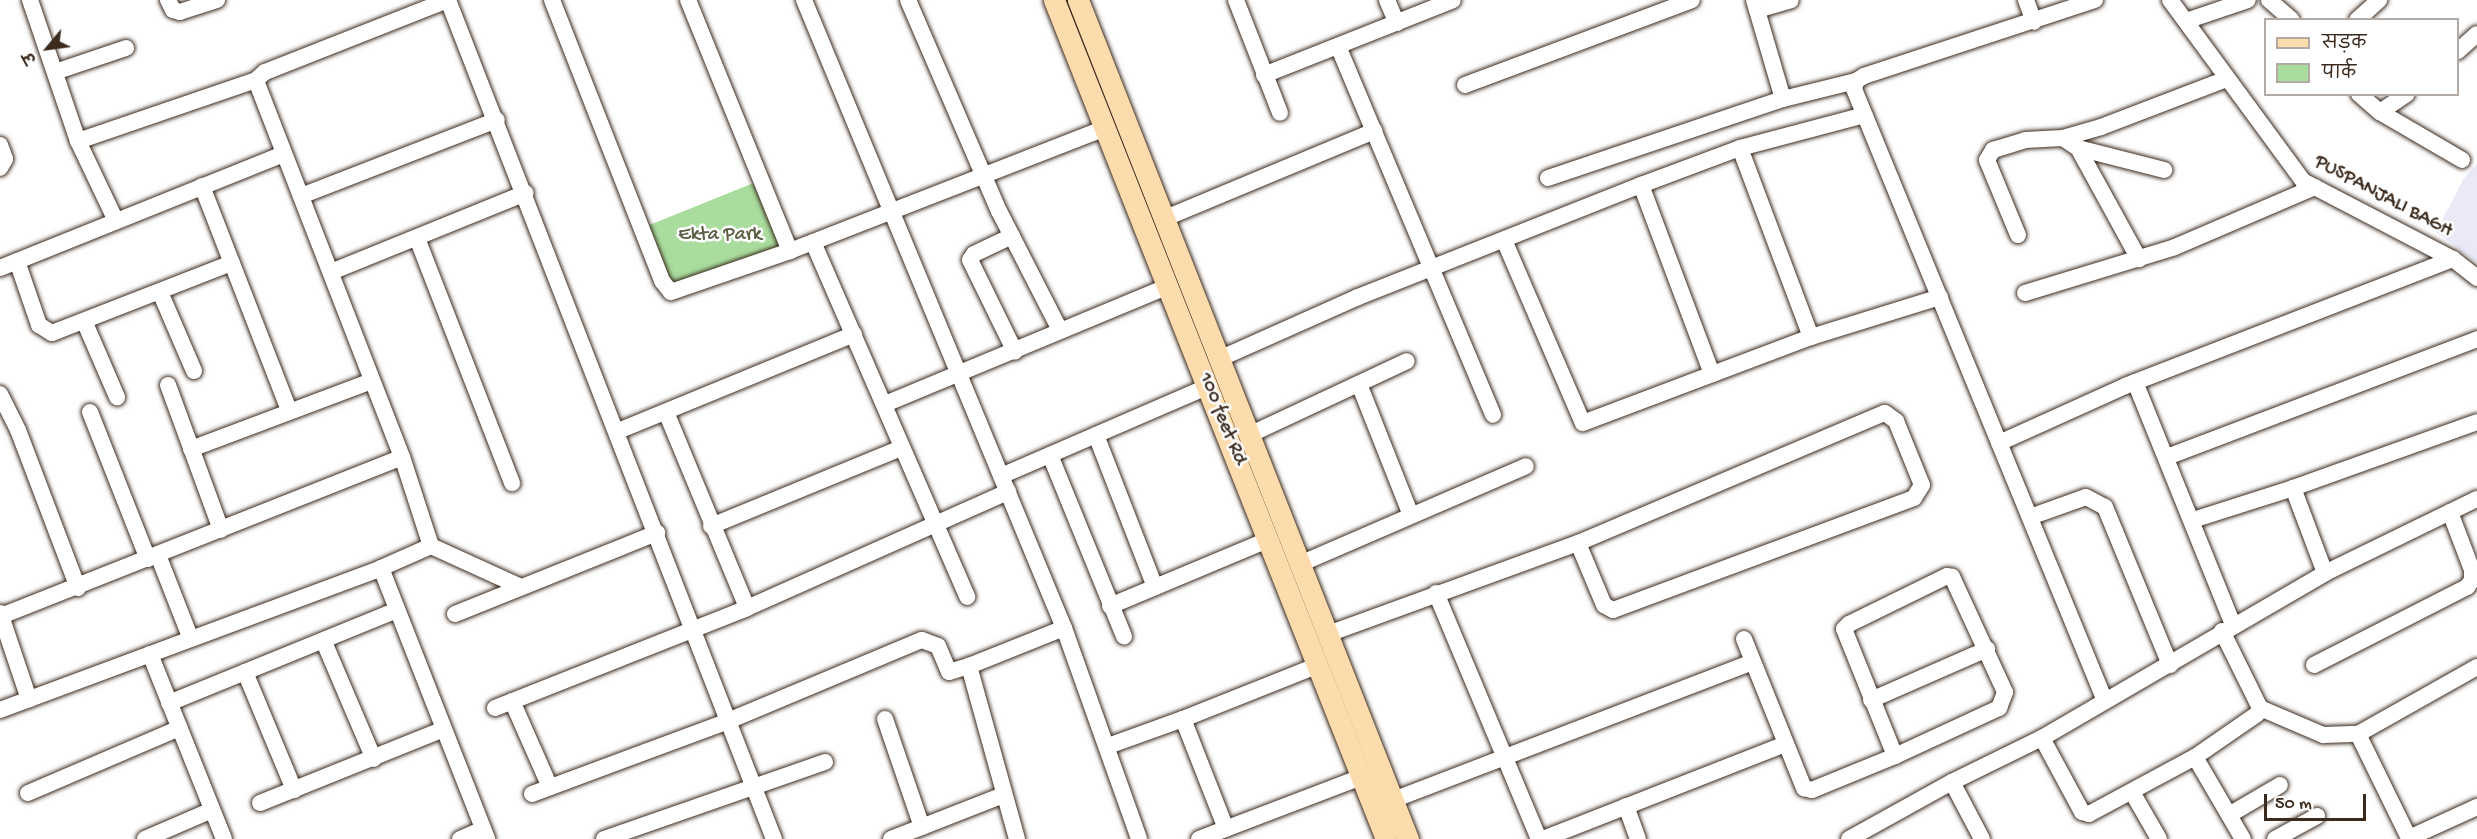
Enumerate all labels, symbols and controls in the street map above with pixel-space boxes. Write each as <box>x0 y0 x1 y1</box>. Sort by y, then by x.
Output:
north arrow <box>18 18 78 78</box>
legend <box>2264 18 2459 96</box>
text: सड़क <box>2322 34 2366 55</box>
text: उ <box>21 48 43 66</box>
text: पार्क <box>2322 64 2356 85</box>
street label: PUSPANJALI BAGH <box>2310 150 2456 244</box>
park label: Ekta Park <box>678 223 762 247</box>
street label: 100 feet Rd <box>1193 369 1251 469</box>
scale bar <box>2267 782 2369 820</box>
text: 50 m <box>2275 794 2312 815</box>

